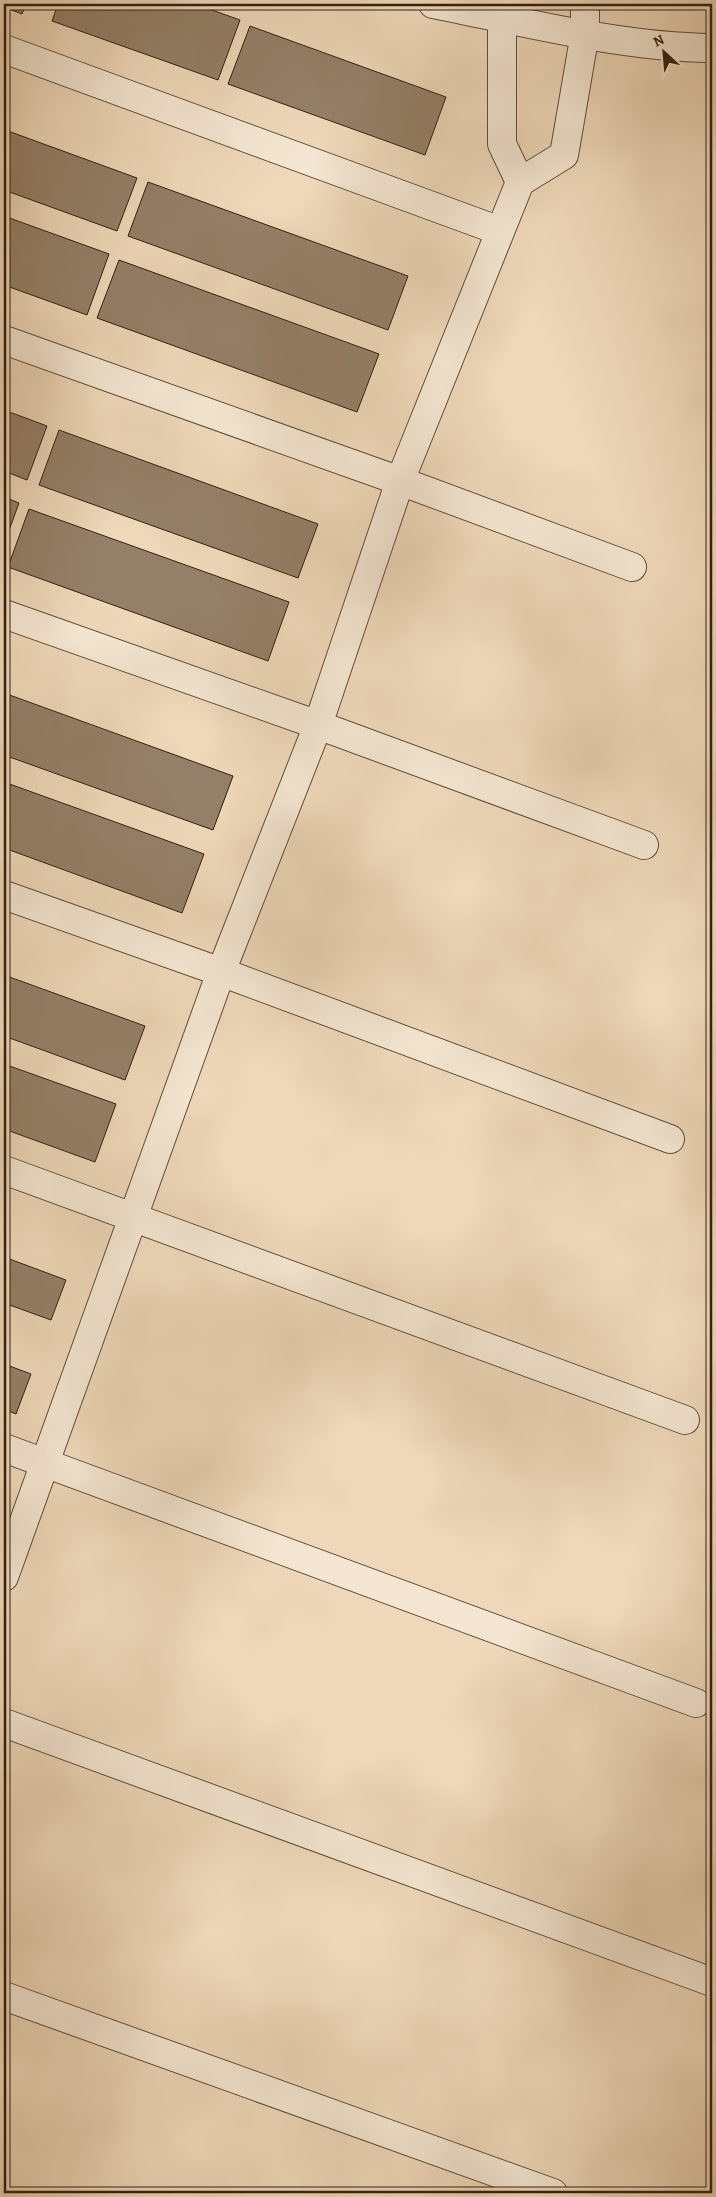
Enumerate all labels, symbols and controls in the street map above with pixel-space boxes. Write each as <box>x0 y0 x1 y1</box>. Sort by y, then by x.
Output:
north arrow <box>638 28 688 78</box>
text: N <box>650 30 667 52</box>

